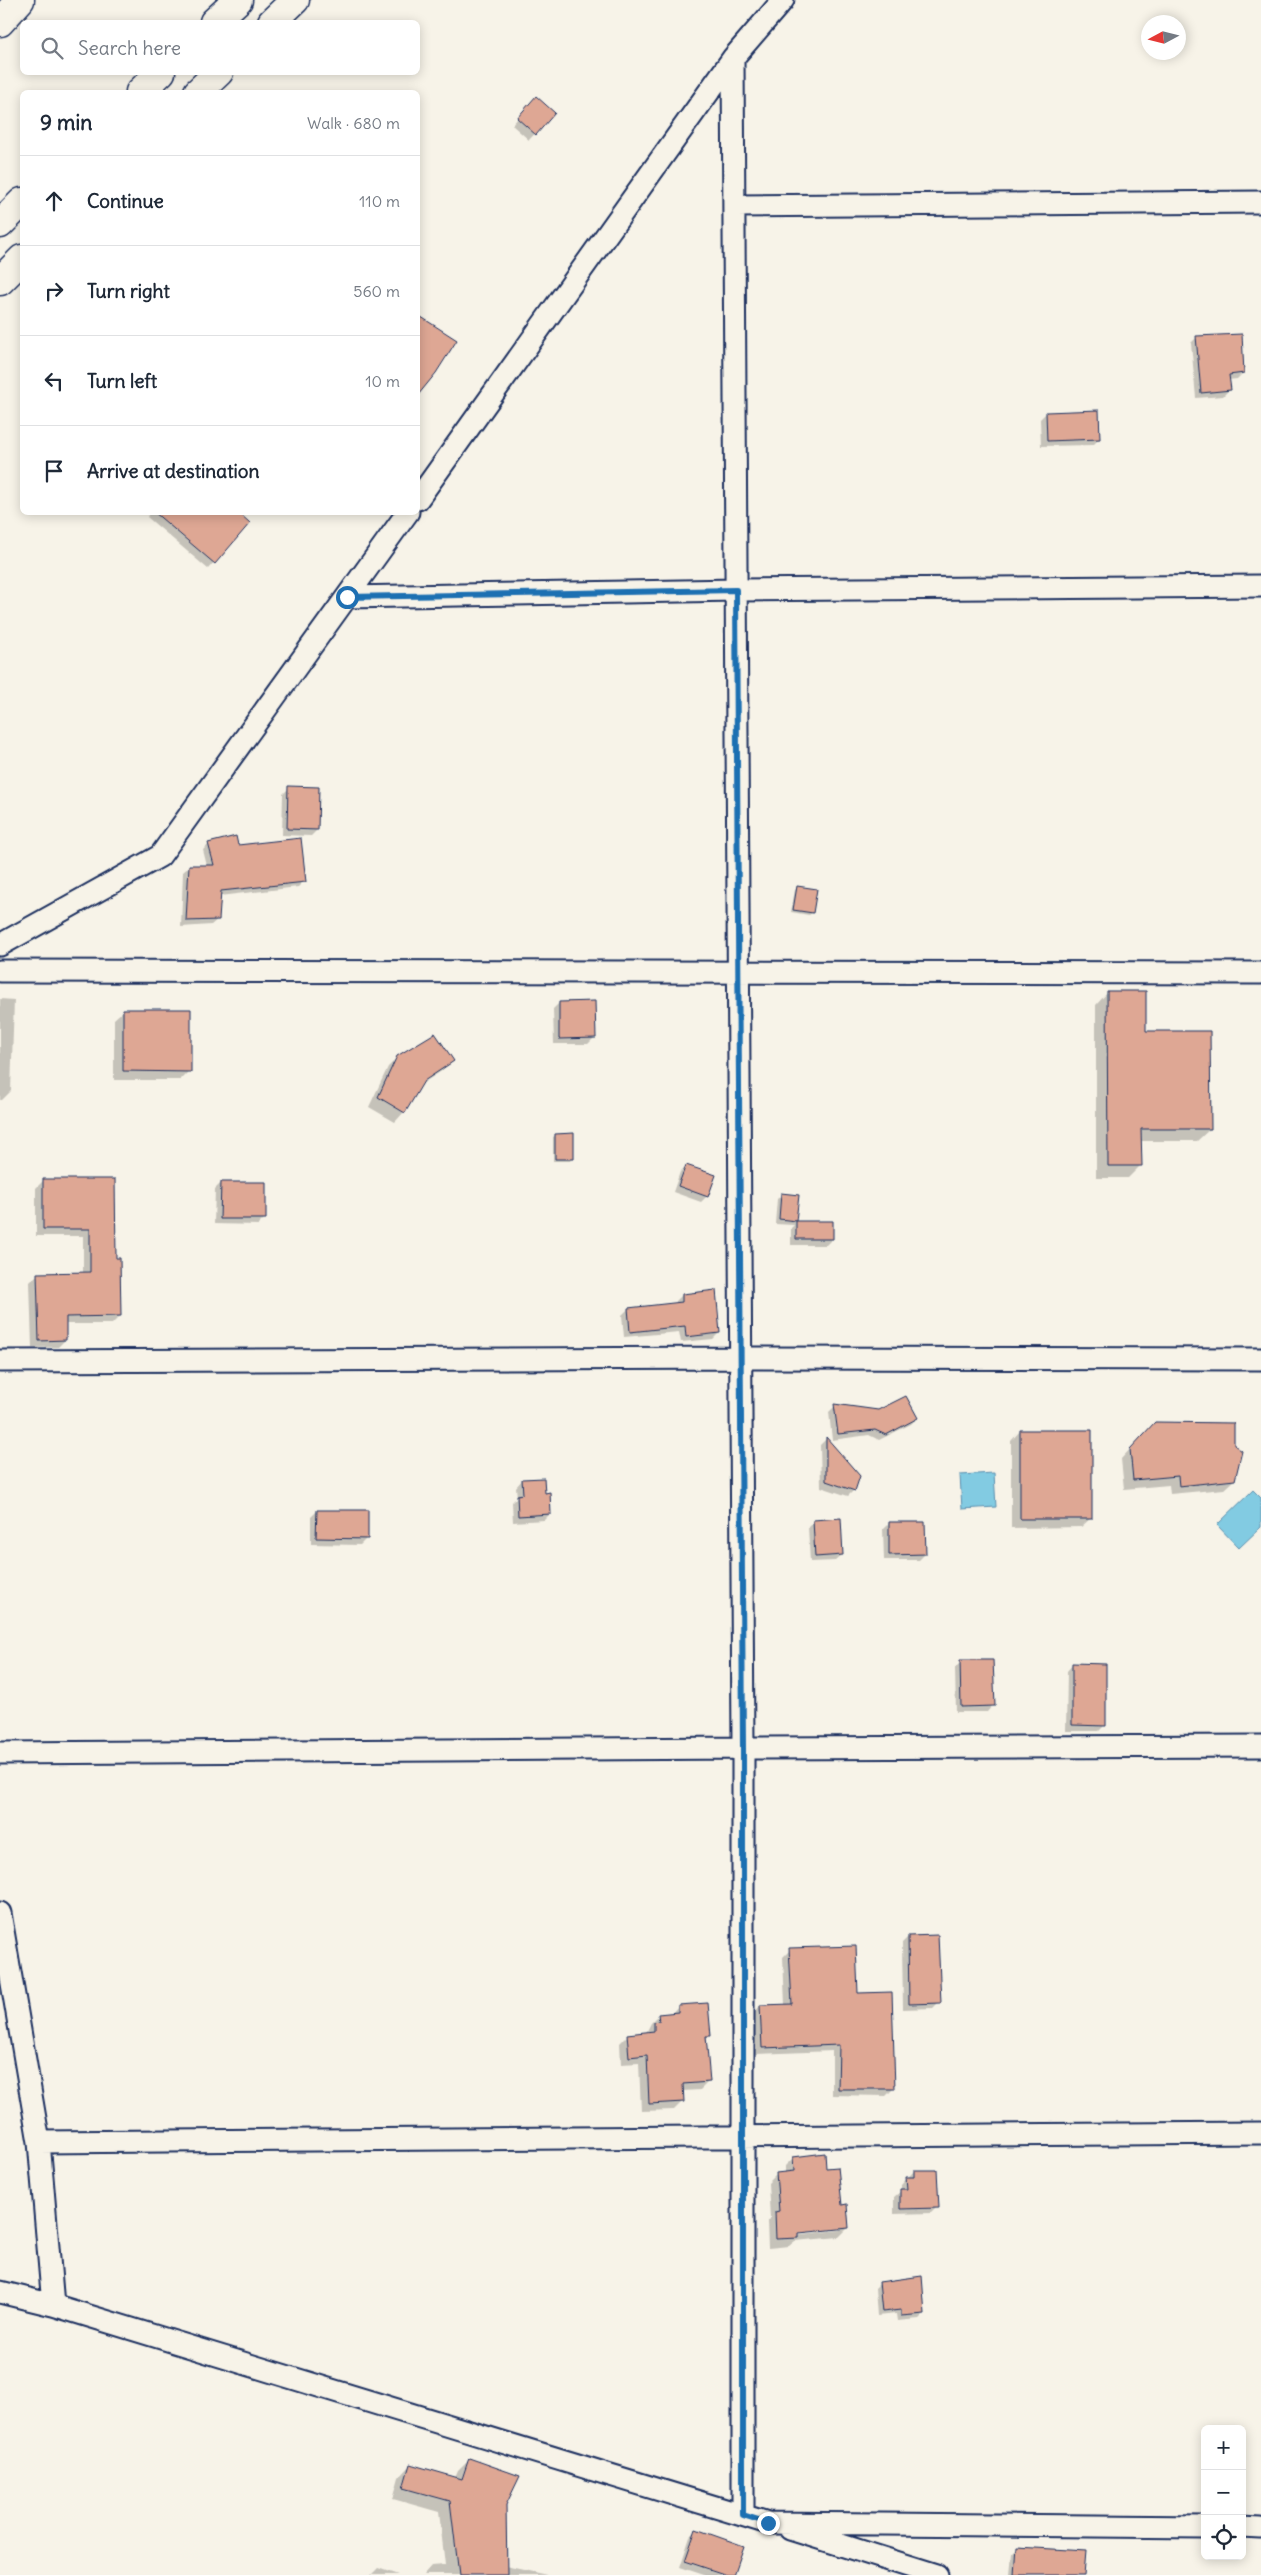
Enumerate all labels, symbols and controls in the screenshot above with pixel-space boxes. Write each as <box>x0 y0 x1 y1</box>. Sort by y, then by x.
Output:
north arrow <box>1141 15 1186 60</box>
search box <box>20 20 420 75</box>
icon: search <box>38 34 66 62</box>
text: Search here <box>78 36 181 60</box>
text: 9 min <box>40 109 92 136</box>
text: Walk · 680 m <box>307 113 400 133</box>
icon: ahead <box>40 187 68 215</box>
text: Continue <box>87 189 164 213</box>
text: 110 m <box>359 191 400 211</box>
icon: right <box>40 277 68 305</box>
text: Turn right <box>87 279 170 303</box>
text: 560 m <box>353 281 400 301</box>
icon: left <box>40 367 68 395</box>
text: Turn left <box>87 369 157 393</box>
text: 10 m <box>365 371 400 391</box>
icon: arrive <box>40 457 68 485</box>
text: Arrive at destination <box>87 459 260 483</box>
route start <box>336 586 359 609</box>
map controls <box>1201 2425 1246 2560</box>
button: + <box>1201 2425 1246 2470</box>
button: − <box>1201 2470 1246 2515</box>
route end <box>757 2512 780 2535</box>
button: locate <box>1201 2515 1246 2560</box>

